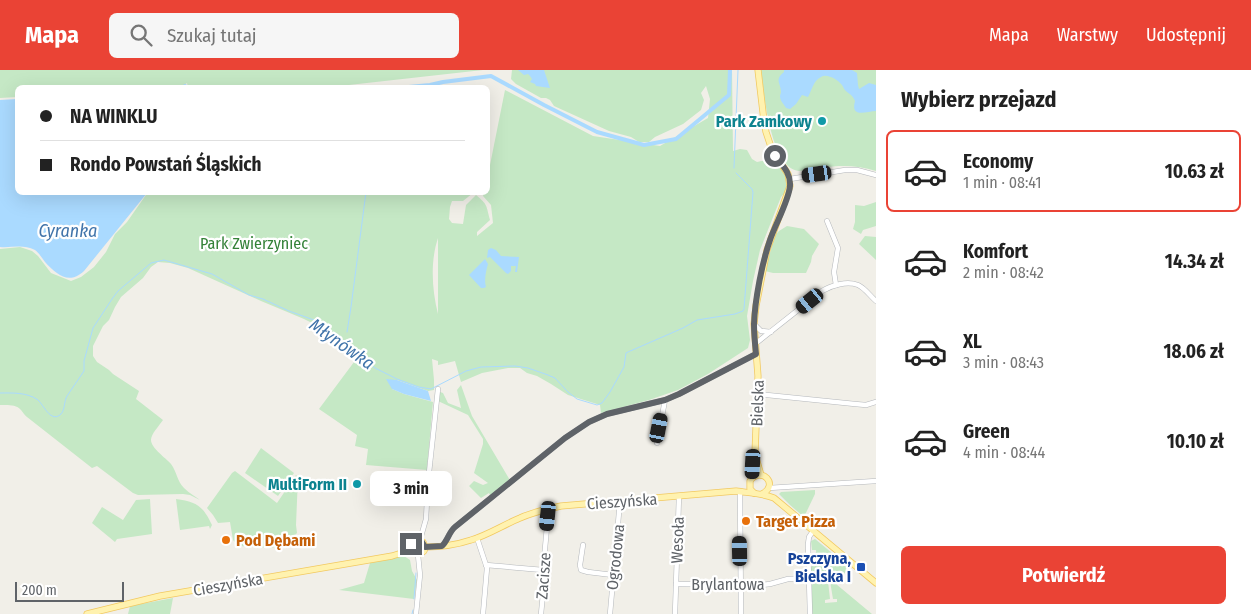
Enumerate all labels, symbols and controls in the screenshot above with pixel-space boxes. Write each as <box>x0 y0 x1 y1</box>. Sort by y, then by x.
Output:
search box <box>109 13 459 58</box>
text: Mapa <box>25 21 79 49</box>
icon: search <box>127 21 155 49</box>
text: Szukaj tutaj <box>167 24 257 47</box>
text: Mapa <box>989 24 1029 46</box>
text: Warstwy <box>1057 24 1118 46</box>
text: Udostępnij <box>1146 24 1226 46</box>
text: Wybierz przejazd <box>901 86 1056 113</box>
text: NA WINKLU <box>70 105 157 128</box>
place label: Park Zamkowy <box>716 112 812 131</box>
marker: Park Zamkowy <box>816 115 828 127</box>
route start <box>764 145 786 167</box>
icon: car <box>903 149 948 194</box>
text: Economy <box>963 150 1033 173</box>
text: Rondo Powstań Śląskich <box>70 153 262 176</box>
text: 10.63 zł <box>1165 160 1224 183</box>
car <box>801 164 832 184</box>
text: 1 min · 08:41 <box>963 173 1041 192</box>
water label: Cyranka <box>39 220 97 242</box>
park label: Park Zwierzyniec <box>200 234 308 253</box>
icon: car <box>903 239 948 284</box>
text: Komfort <box>963 240 1028 263</box>
text: 14.34 zł <box>1165 250 1224 273</box>
text: 2 min · 08:42 <box>963 263 1044 282</box>
car <box>793 286 826 316</box>
water label: Młynówka <box>305 314 379 374</box>
icon: car <box>903 329 948 374</box>
text: XL <box>963 330 982 353</box>
text: 18.06 zł <box>1164 340 1224 363</box>
text: 3 min · 08:43 <box>963 353 1044 372</box>
street label: Bielska <box>747 379 768 427</box>
car <box>648 412 669 444</box>
icon: car <box>903 419 948 464</box>
text: Green <box>963 420 1010 443</box>
text: 10.10 zł <box>1167 430 1224 453</box>
text: 4 min · 08:44 <box>963 443 1045 462</box>
car <box>744 449 761 479</box>
callout: 3 min <box>370 472 452 506</box>
place label: MultiForm II <box>268 475 347 494</box>
marker: MultiForm II <box>351 478 363 490</box>
text: 3 min <box>393 479 429 498</box>
street label: Cieszyńska <box>586 490 658 513</box>
car <box>538 500 557 532</box>
place label: Target Pizza <box>756 512 835 531</box>
marker: Target Pizza <box>740 515 752 527</box>
street label: Wesoła <box>667 516 688 564</box>
street label: Ogrodowa <box>603 523 628 591</box>
place label: Pod Dębami <box>236 531 315 550</box>
route end <box>400 533 422 555</box>
marker: Pod Dębami <box>220 534 232 546</box>
car <box>732 536 747 566</box>
button: Potwierdź <box>901 546 1226 604</box>
place label: Pszczyna, Bielska I <box>788 549 851 586</box>
street label: Zacisze <box>532 552 555 600</box>
marker: Pszczyna, Bielska I <box>855 561 867 573</box>
street label: Cieszyńska <box>192 569 265 600</box>
street label: Brylantowa <box>691 575 765 594</box>
scale bar <box>15 579 124 602</box>
text: 200 m <box>22 582 57 599</box>

